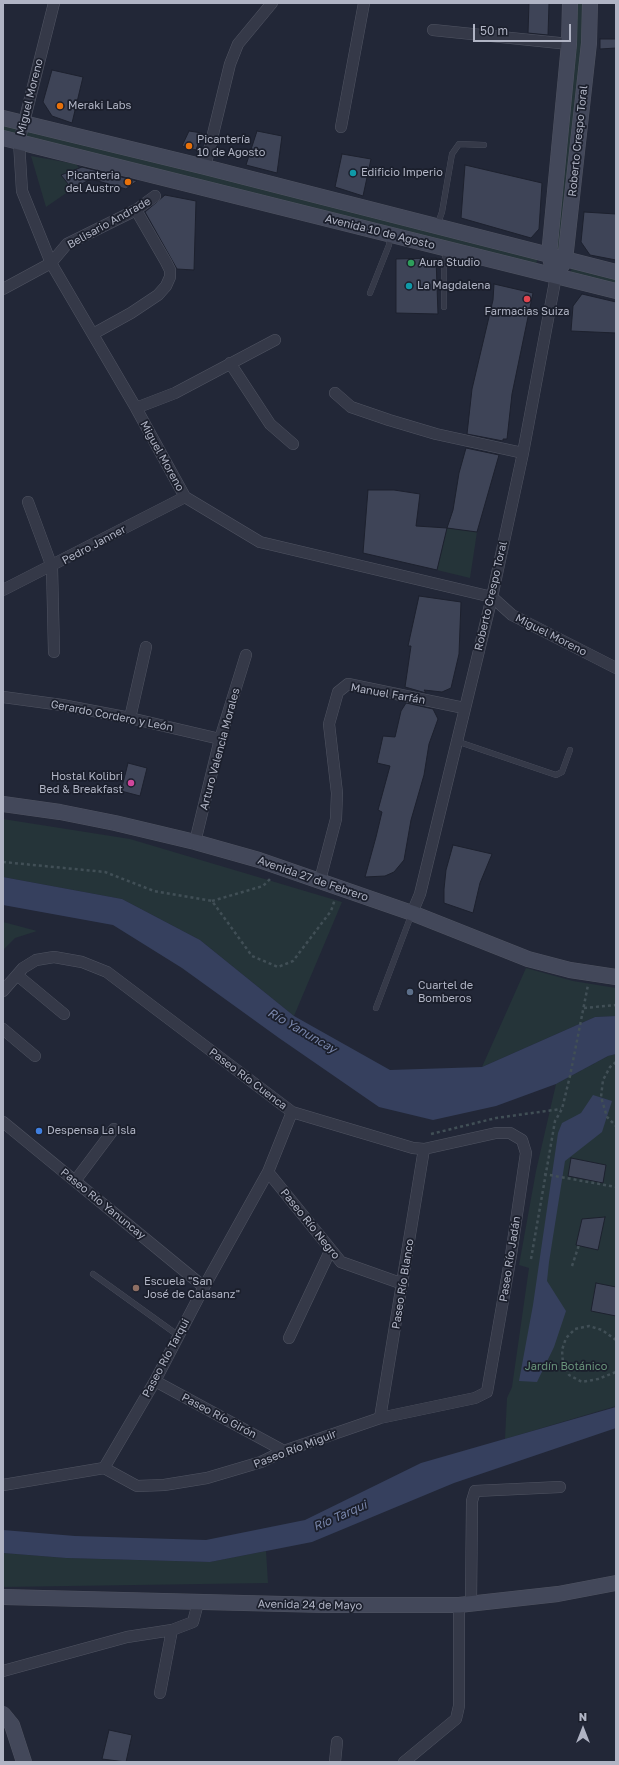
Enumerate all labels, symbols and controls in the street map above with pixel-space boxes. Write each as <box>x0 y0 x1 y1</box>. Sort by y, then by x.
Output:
scale bar <box>475 16 573 42</box>
text: 50 m <box>480 23 508 38</box>
street label: Miguel Moreno <box>14 57 46 137</box>
street label: Roberto Crespo Toral <box>566 85 590 197</box>
place label: Meraki Labs <box>68 99 131 113</box>
marker: Meraki Labs <box>55 101 65 111</box>
place label: Picantería 10 de Agosto <box>197 133 265 159</box>
marker: Picantería 10 de Agosto <box>184 141 194 151</box>
place label: Edificio Imperio <box>361 166 443 180</box>
marker: Edificio Imperio <box>348 168 358 178</box>
place label: Picanteria del Austro <box>66 169 120 195</box>
marker: Picanteria del Austro <box>123 177 133 187</box>
street label: Belisario Andrade <box>65 195 153 251</box>
street label: Avenida 10 de Agosto <box>324 212 436 252</box>
place label: Aura Studio <box>419 256 480 270</box>
marker: Aura Studio <box>406 258 416 268</box>
place label: La Magdalena <box>417 279 491 293</box>
marker: La Magdalena <box>404 281 414 291</box>
marker: Farmacias Suiza <box>522 294 532 304</box>
place label: Farmacias Suiza <box>485 305 569 319</box>
street label: Miguel Moreno <box>137 418 187 494</box>
street label: Pedro Janner <box>60 523 128 567</box>
street label: Roberto Crespo Toral <box>472 540 510 652</box>
street label: Miguel Moreno <box>513 611 589 659</box>
street label: Manuel Farfán <box>350 681 426 707</box>
street label: Arturo Valencia Morales <box>197 686 243 812</box>
street label: Gerardo Cordero y León <box>50 698 174 734</box>
place label: Hostal Kolibri Bed & Breakfast <box>39 770 123 796</box>
marker: Hostal Kolibri Bed & Breakfast <box>126 778 136 788</box>
street label: Avenida 27 de Febrero <box>256 854 370 904</box>
place label: Cuartel de Bomberos <box>418 979 473 1005</box>
marker: Cuartel de Bomberos <box>405 987 415 997</box>
water label: Río Yanuncay <box>265 1006 339 1056</box>
street label: Paseo Río Cuenca <box>206 1045 290 1113</box>
place label: Despensa La Isla <box>47 1124 136 1138</box>
marker: Despensa La Isla <box>34 1126 44 1136</box>
street label: Paseo Río Yanuncay <box>58 1166 148 1242</box>
street label: Paseo Río Negro <box>278 1186 342 1262</box>
street label: Paseo Río Jadán <box>497 1215 523 1303</box>
street label: Paseo Río Blanco <box>389 1238 417 1330</box>
place label: Escuela "San José de Calasanz" <box>144 1275 240 1301</box>
marker: Escuela "San José de Calasanz" <box>131 1283 141 1293</box>
street label: Paseo Río Tarqui <box>140 1316 192 1400</box>
park label: Jardín Botánico <box>525 1360 607 1374</box>
street label: Paseo Río Girón <box>179 1391 259 1441</box>
street label: Paseo Río Miguir <box>252 1427 338 1471</box>
water label: Río Tarqui <box>311 1498 369 1534</box>
street label: Avenida 24 de Mayo <box>258 1597 362 1613</box>
north arrow <box>563 1709 603 1749</box>
text: N <box>579 1710 587 1723</box>

